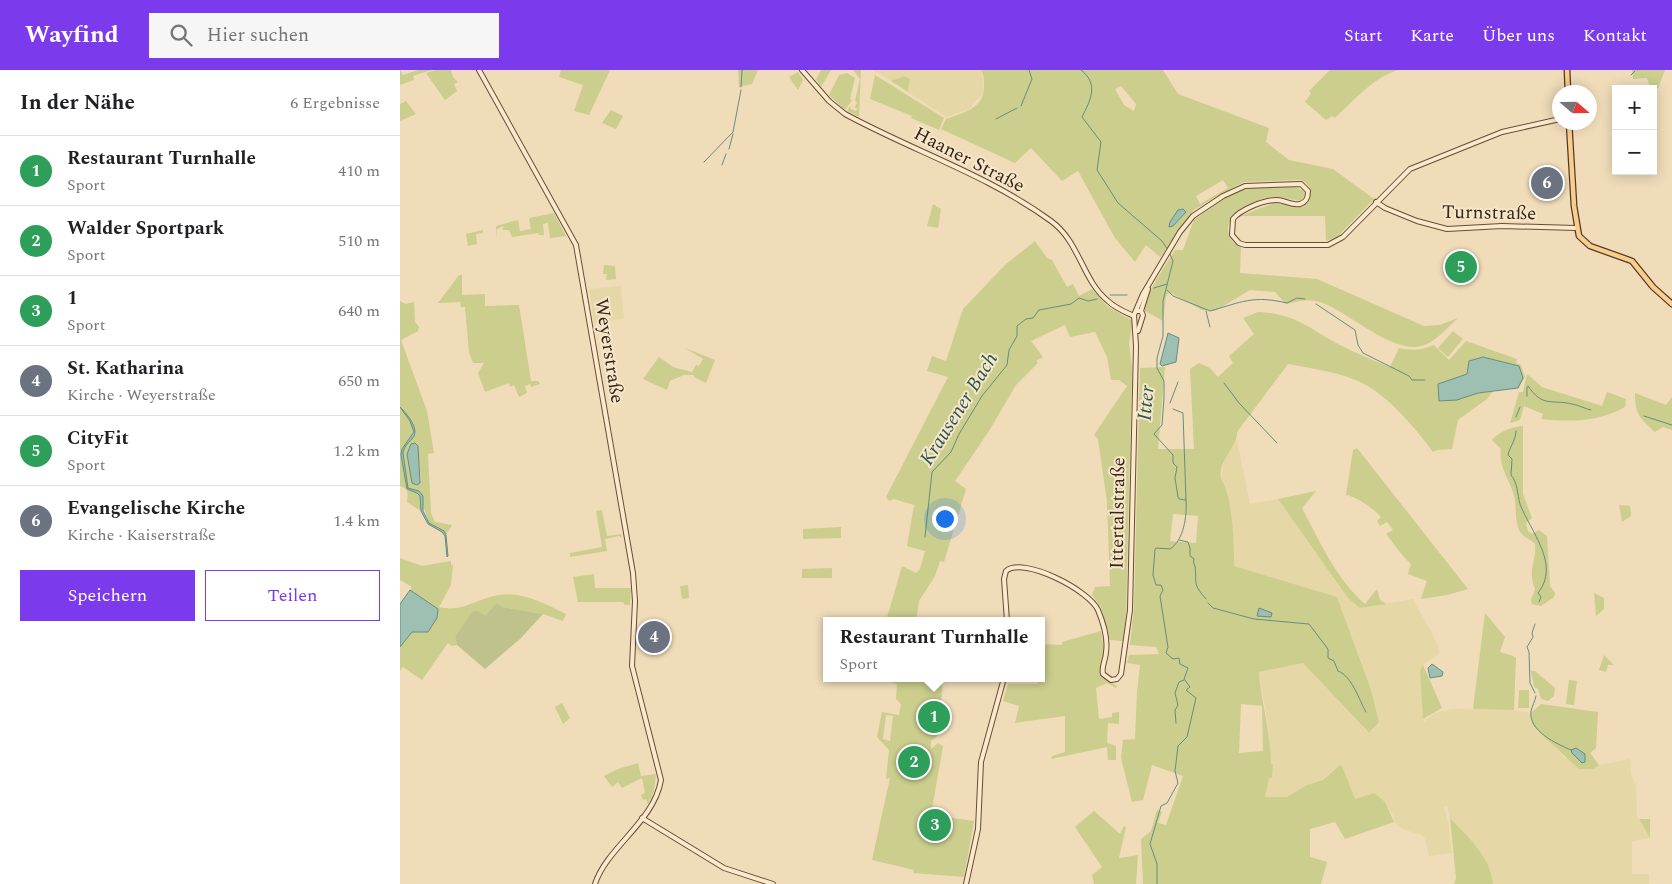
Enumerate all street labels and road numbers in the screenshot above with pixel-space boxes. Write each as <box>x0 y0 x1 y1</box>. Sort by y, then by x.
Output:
street label: Haaner Straße <box>908 120 1030 200</box>
street label: Turnstraße <box>1442 198 1536 228</box>
street label: Weyerstraße <box>586 296 632 406</box>
street label: Ittertalstraße <box>1103 457 1133 569</box>

